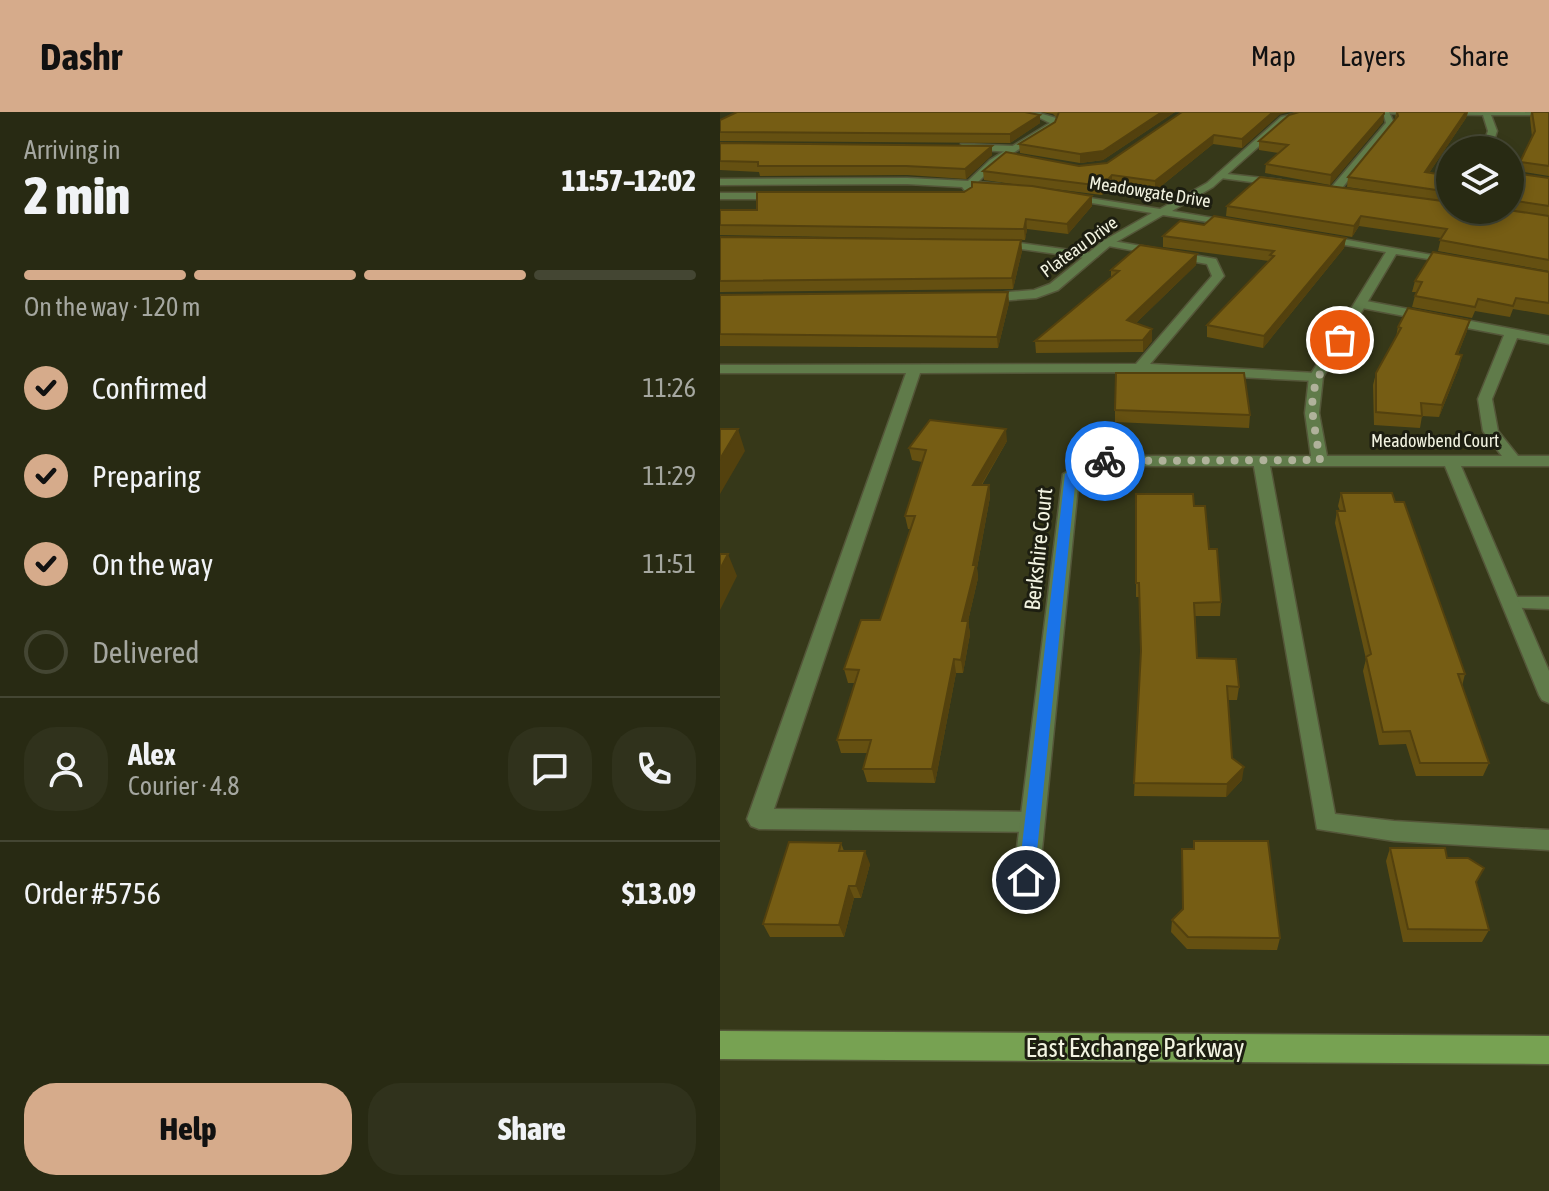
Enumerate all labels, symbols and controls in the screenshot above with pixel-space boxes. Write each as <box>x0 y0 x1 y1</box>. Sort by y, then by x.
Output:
text: Dashr <box>40 35 122 78</box>
text: Map <box>1251 40 1296 72</box>
text: Layers <box>1340 40 1406 72</box>
text: Share <box>1450 40 1509 72</box>
text: Arriving in <box>24 135 121 165</box>
map controls <box>1436 136 1524 224</box>
button: layers <box>1436 136 1524 224</box>
text: 11:57–12:02 <box>561 163 696 197</box>
text: 2 min <box>24 165 130 225</box>
street label: Meadowgate Drive <box>1088 172 1212 211</box>
street label: Plateau Drive <box>1036 212 1121 281</box>
text: On the way · 120 m <box>24 292 201 322</box>
pin <box>1306 306 1374 374</box>
icon: bag <box>1318 318 1362 362</box>
icon: check <box>24 366 68 410</box>
text: Confirmed <box>92 371 207 405</box>
text: 11:26 <box>642 373 696 403</box>
courier <box>1065 421 1145 501</box>
street label: Meadowbend Court <box>1371 430 1499 451</box>
icon: bike <box>1083 439 1127 483</box>
icon: check <box>24 454 68 498</box>
text: Preparing <box>92 459 201 493</box>
text: 11:29 <box>642 461 696 491</box>
street label: Berkshire Court <box>1019 486 1057 612</box>
icon: check <box>24 542 68 586</box>
text: On the way <box>92 547 213 581</box>
text: 11:51 <box>642 549 696 579</box>
text: Delivered <box>92 635 200 669</box>
button: person <box>24 727 108 811</box>
button: chat <box>508 727 592 811</box>
button: phone <box>612 727 696 811</box>
text: Alex <box>128 737 176 771</box>
text: Courier · 4.8 <box>128 771 239 801</box>
pin <box>992 846 1060 914</box>
icon: home <box>1004 858 1048 902</box>
text: Order #5756 <box>24 876 161 910</box>
text: $13.09 <box>622 876 696 910</box>
street label: East Exchange Parkway <box>1025 1033 1245 1063</box>
button: Help <box>24 1083 352 1175</box>
button: Share <box>368 1083 696 1175</box>

